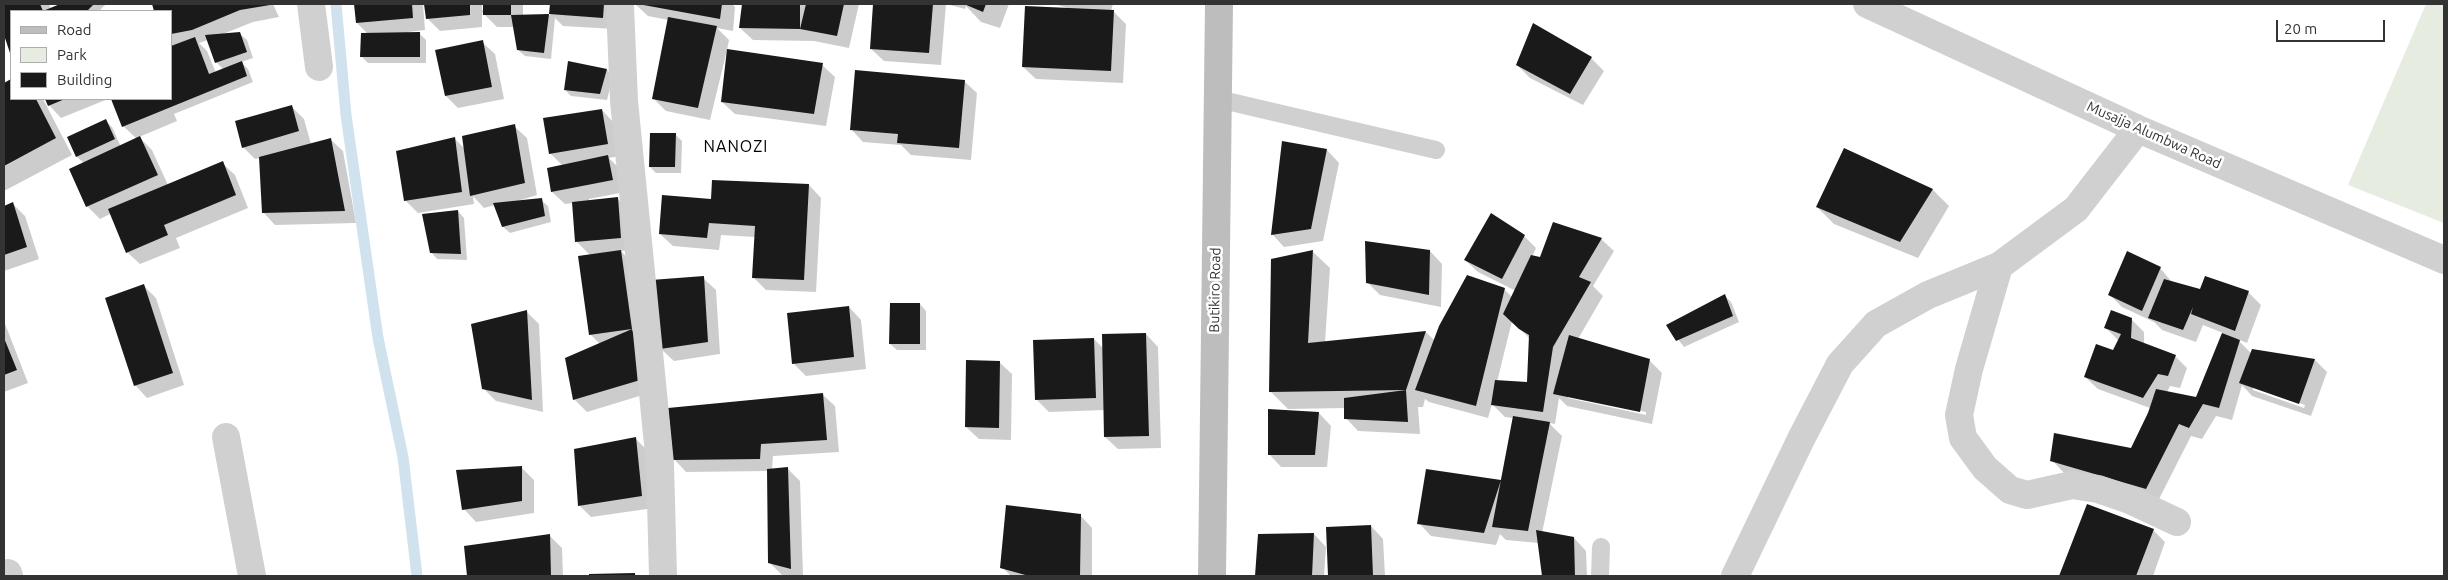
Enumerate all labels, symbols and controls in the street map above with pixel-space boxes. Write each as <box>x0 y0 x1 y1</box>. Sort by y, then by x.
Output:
legend <box>10 10 172 100</box>
scale bar <box>2278 10 2387 42</box>
text: 20 m <box>2284 20 2317 37</box>
text: Road <box>57 21 92 38</box>
text: Park <box>57 46 87 63</box>
text: Building <box>57 71 112 88</box>
street label: Musajja Alumbwa Road <box>2084 98 2224 172</box>
district label: NANOZI <box>703 137 769 157</box>
street label: Butikiro Road <box>1206 247 1224 333</box>

